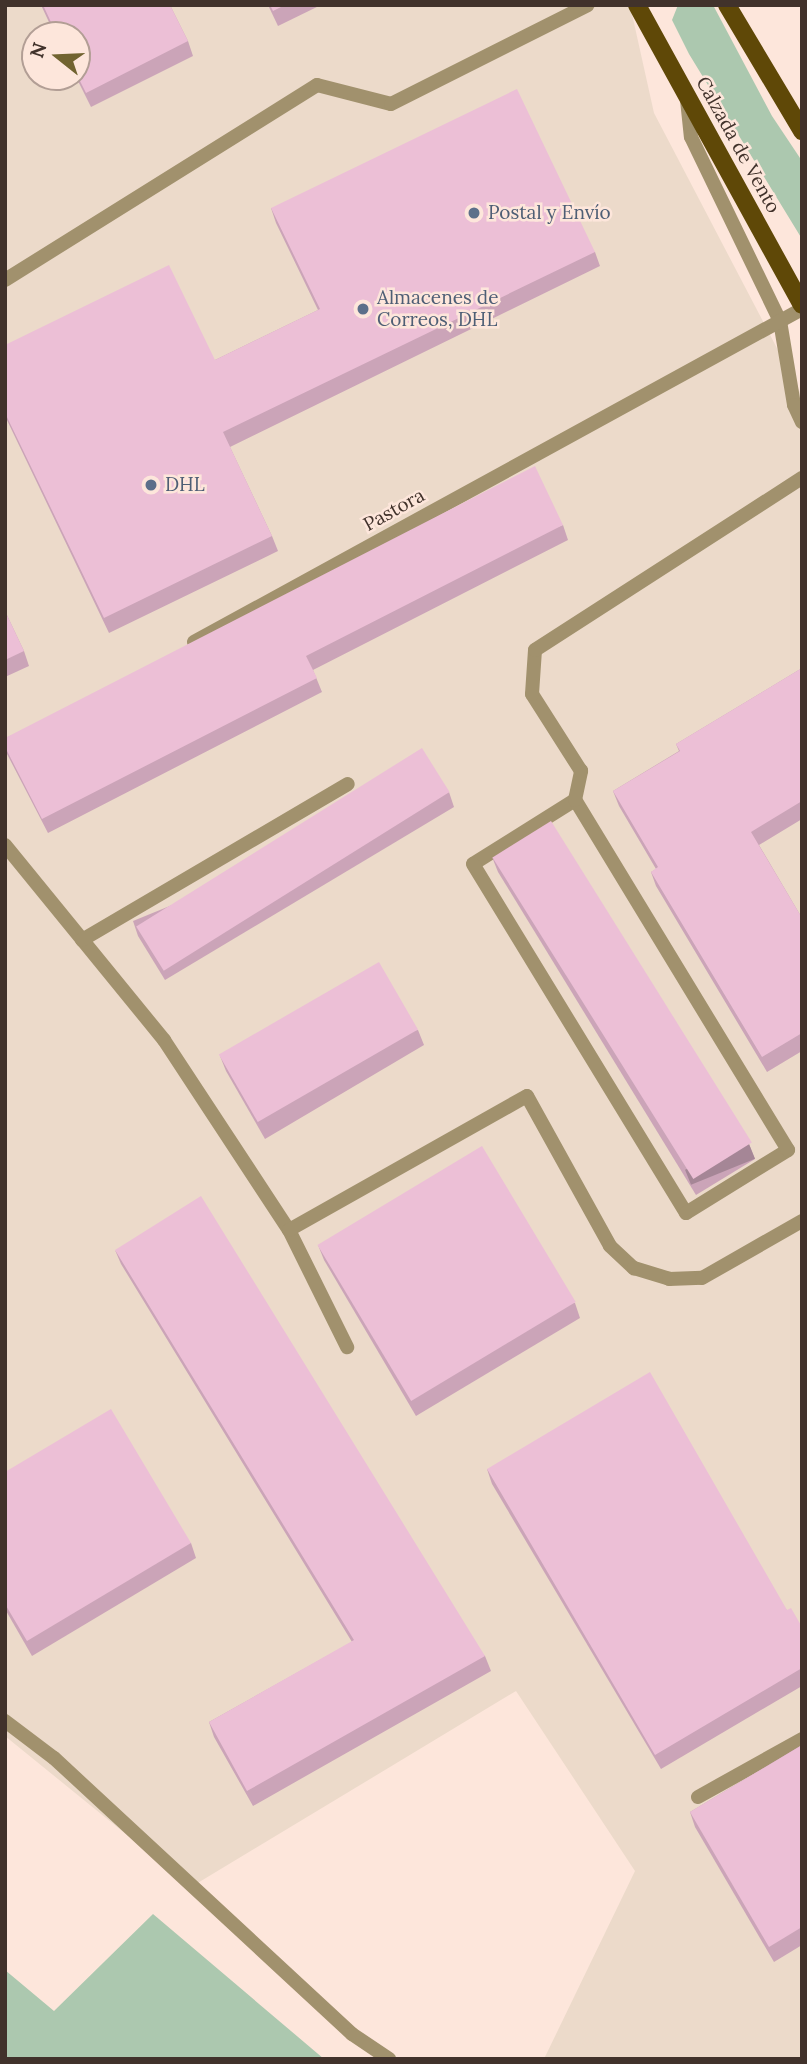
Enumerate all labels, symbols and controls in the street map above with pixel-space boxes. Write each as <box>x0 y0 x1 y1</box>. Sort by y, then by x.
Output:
north arrow <box>21 21 91 91</box>
text: N <box>24 39 52 61</box>
street label: Calzada de Vento <box>691 73 785 217</box>
place label: Postal y Envío <box>488 202 611 224</box>
marker: Postal y Envío <box>466 205 482 221</box>
place label: Almacenes de Correos, DHL <box>377 287 498 331</box>
marker: Almacenes de Correos, DHL <box>355 301 371 317</box>
place label: DHL <box>165 474 205 496</box>
marker: DHL <box>143 477 159 493</box>
street label: Pastora <box>359 484 429 536</box>

